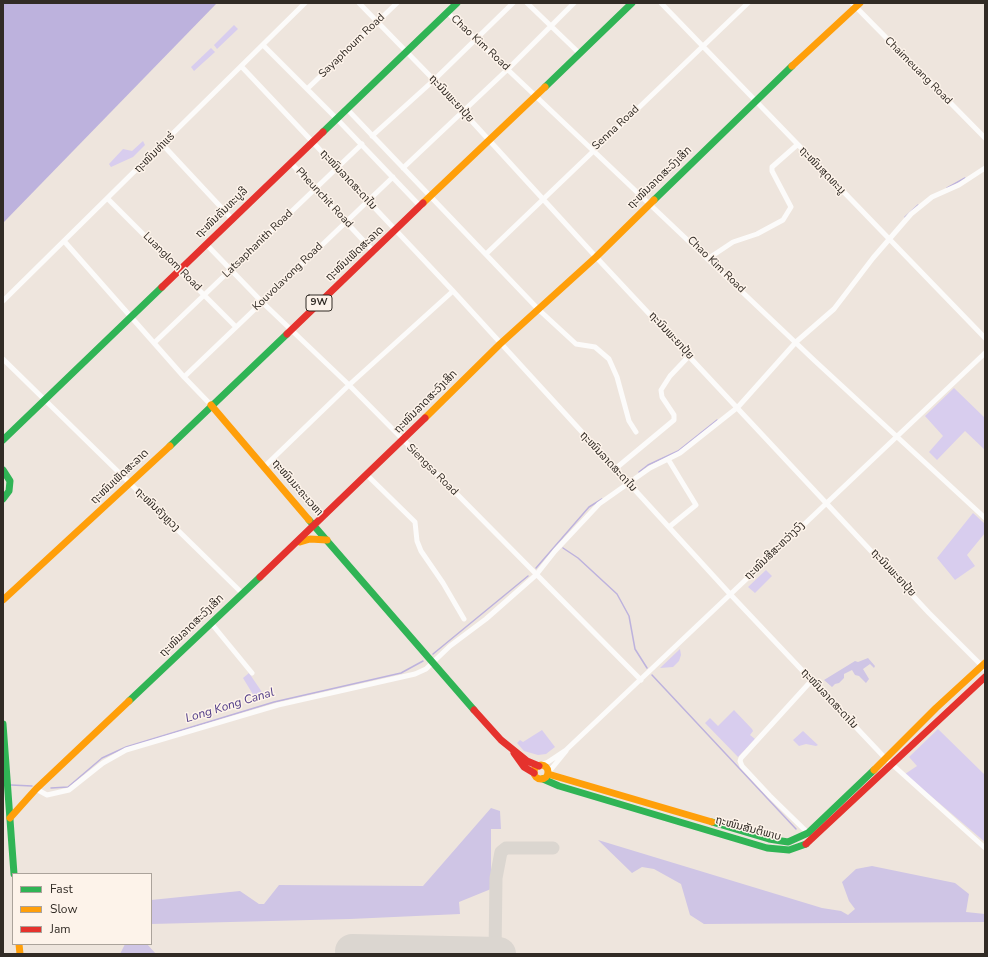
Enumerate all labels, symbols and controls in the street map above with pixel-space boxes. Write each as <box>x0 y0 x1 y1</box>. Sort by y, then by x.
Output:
street label: Sayaphoum Road <box>316 11 388 81</box>
street label: Chao Kim Road <box>448 12 512 74</box>
street label: Chaimeuang Road <box>881 34 955 108</box>
street label: ຖະນົນພະຍາປຸ້ຍ <box>426 72 476 126</box>
street label: Senna Road <box>590 103 642 153</box>
street label: ຖະໜົນທ່າແຮ່ <box>132 130 178 176</box>
street label: ຖະໜົນລາດສະວົງເສິກ <box>625 144 695 212</box>
street label: ຖະໜົນສຸດທະນູ <box>796 144 848 198</box>
street label: ຖະໜົນລາດສະດາໄນ <box>317 147 379 213</box>
street label: Pheunchit Road <box>293 165 355 231</box>
street label: ຖະໜົນຄັນທະບູລີ <box>193 185 251 241</box>
street label: Latsaphanith Road <box>220 207 296 281</box>
street label: ຖະໜົນເພັດສະລາດ <box>323 224 387 284</box>
street label: Luanglom Road <box>140 230 204 294</box>
street label: Chao Kim Road <box>684 234 748 296</box>
street label: Kouvolavong Road <box>250 240 326 314</box>
road number: 9W <box>306 295 332 311</box>
street label: ຖະນົນພະຍາປຸ້ຍ <box>646 309 696 363</box>
street label: ຖະໜົນລາດສະວົງເສິກ <box>392 368 460 436</box>
street label: ຖະໜົນລາດສະດາໄນ <box>577 429 639 495</box>
street label: Siengsa Road <box>404 442 460 498</box>
street label: ຖະໜົນເພັດສະລາດ <box>88 447 152 507</box>
street label: ຖະໜົນມະຄະເວຫາ <box>269 457 325 519</box>
street label: ຖະໜົນຄັງຫຼວງ <box>132 485 182 535</box>
street label: ຖະໜົນສີສະຫວ່າງວົງ <box>742 519 808 583</box>
street label: ຖະນົນພະຍາປຸ້ຍ <box>868 546 918 600</box>
street label: ຖະໜົນລາດສະວົງເສິກ <box>157 592 227 660</box>
street label: ຖະໜົນລາດສະດາໄນ <box>798 666 860 732</box>
water label: Long Kong Canal <box>184 686 276 726</box>
street label: ຖະໜົນສັນຕິພາບ <box>714 814 782 844</box>
legend <box>12 873 152 945</box>
text: Fast <box>50 881 73 897</box>
text: Slow <box>50 901 78 917</box>
text: Jam <box>50 921 71 937</box>

